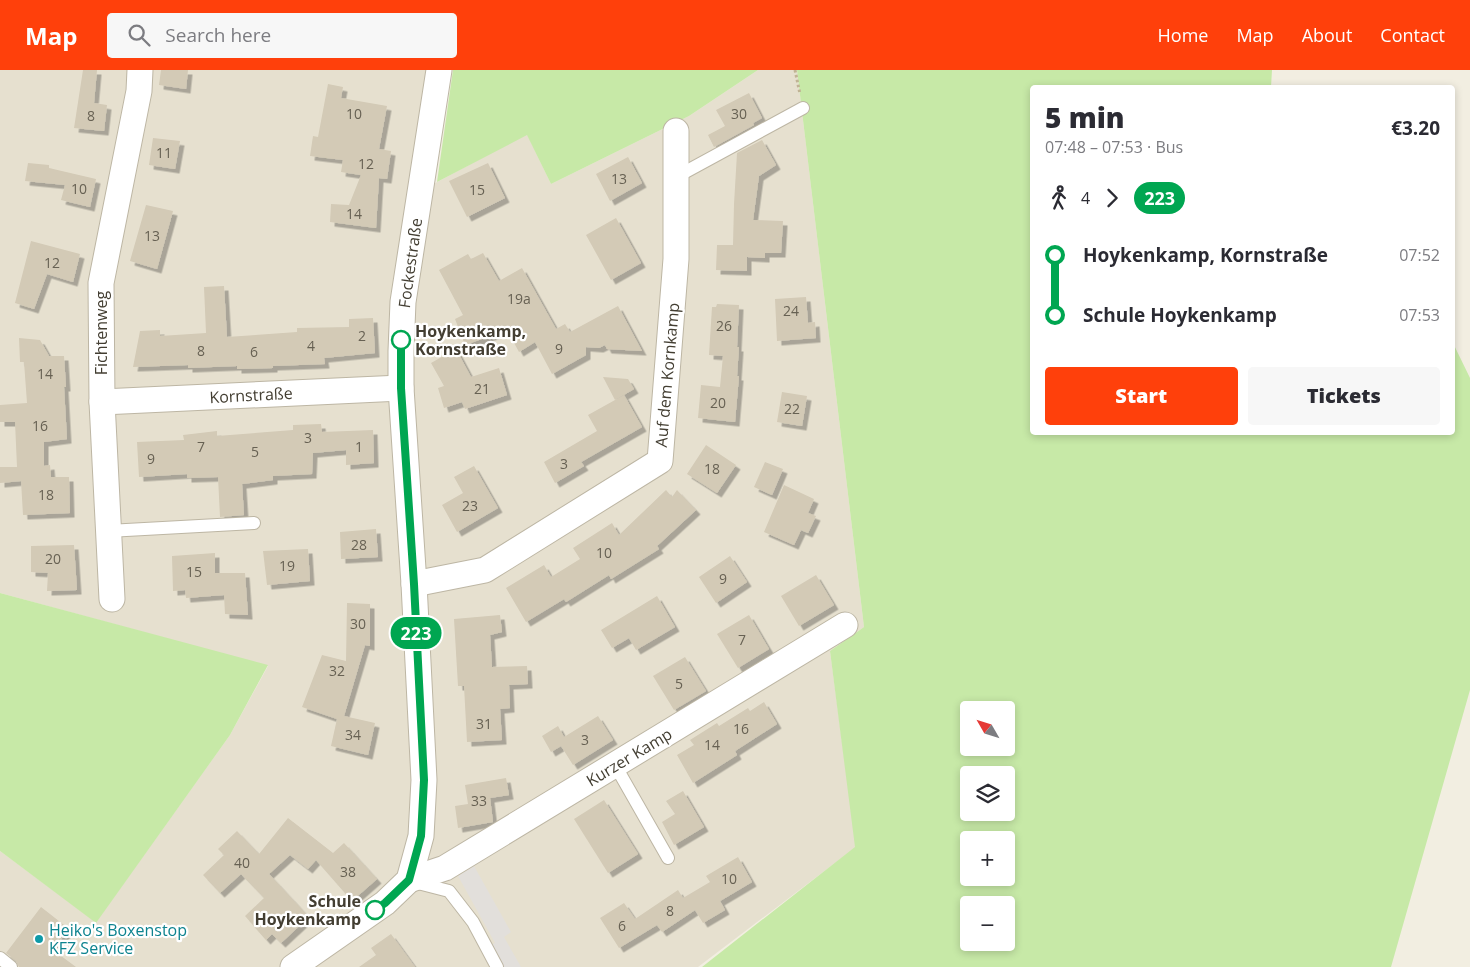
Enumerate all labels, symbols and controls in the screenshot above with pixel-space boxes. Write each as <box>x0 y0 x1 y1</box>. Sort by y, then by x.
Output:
search box <box>107 13 457 58</box>
text: Map <box>25 19 77 52</box>
icon: search <box>125 21 153 49</box>
text: Search here <box>165 22 271 48</box>
text: Home <box>1158 23 1208 47</box>
text: Map <box>1236 23 1274 47</box>
text: About <box>1302 23 1352 47</box>
text: Contact <box>1380 23 1445 47</box>
text: 5 min <box>1045 98 1125 136</box>
house number: 10 <box>346 104 362 123</box>
house number: 30 <box>731 104 747 123</box>
house number: 8 <box>87 106 95 125</box>
text: €3.20 <box>1391 115 1440 141</box>
text: 07:48 – 07:53 · Bus <box>1045 136 1183 158</box>
house number: 11 <box>156 143 172 162</box>
house number: 12 <box>358 154 374 173</box>
house number: 13 <box>611 169 627 188</box>
house number: 10 <box>71 179 87 198</box>
house number: 15 <box>469 180 485 199</box>
icon: walk <box>1045 184 1073 212</box>
icon: forward <box>1098 184 1126 212</box>
text: 223 <box>1144 186 1175 210</box>
text: 4 <box>1081 187 1090 209</box>
house number: 14 <box>346 204 362 223</box>
street label: Fockestraße <box>393 217 427 309</box>
house number: 13 <box>144 226 160 245</box>
text: Hoykenkamp, Kornstraße <box>1083 242 1328 268</box>
text: 07:52 <box>1399 244 1440 266</box>
house number: 12 <box>44 253 60 272</box>
house number: 19a <box>507 289 531 308</box>
street label: Fichtenweg <box>90 291 112 375</box>
house number: 24 <box>783 301 799 320</box>
street label: Auf dem Kornkamp <box>650 302 684 448</box>
text: Schule Hoykenkamp <box>1083 302 1277 328</box>
text: 07:53 <box>1399 304 1440 326</box>
house number: 26 <box>716 316 732 335</box>
place label: Hoykenkamp, Kornstraße <box>415 320 526 360</box>
house number: 2 <box>358 326 366 345</box>
marker: Hoykenkamp, Kornstraße <box>391 330 411 350</box>
house number: 4 <box>307 336 315 355</box>
house number: 9 <box>555 339 563 358</box>
house number: 8 <box>197 341 205 360</box>
house number: 6 <box>250 342 258 361</box>
house number: 14 <box>37 364 53 383</box>
button: Start <box>1045 367 1238 425</box>
button: Tickets <box>1248 367 1440 425</box>
house number: 21 <box>474 379 490 398</box>
street label: Kornstraße <box>209 382 293 408</box>
house number: 20 <box>710 393 726 412</box>
house number: 22 <box>784 399 800 418</box>
house number: 16 <box>32 416 48 435</box>
house number: 3 <box>304 428 312 447</box>
house number: 7 <box>197 437 205 456</box>
house number: 1 <box>355 437 363 456</box>
house number: 5 <box>251 442 259 461</box>
house number: 9 <box>147 449 155 468</box>
house number: 3 <box>560 454 568 473</box>
house number: 18 <box>704 459 720 478</box>
house number: 18 <box>38 485 54 504</box>
house number: 23 <box>462 496 478 515</box>
house number: 28 <box>351 535 367 554</box>
house number: 10 <box>596 543 612 562</box>
house number: 20 <box>45 549 61 568</box>
house number: 19 <box>279 556 295 575</box>
house number: 15 <box>186 562 202 581</box>
house number: 9 <box>719 569 727 588</box>
house number: 30 <box>350 614 366 633</box>
line badge: 223 <box>387 617 445 649</box>
text: 223 <box>401 621 431 645</box>
house number: 7 <box>738 630 746 649</box>
house number: 32 <box>329 661 345 680</box>
house number: 5 <box>675 674 683 693</box>
north arrow <box>960 701 1015 756</box>
map controls <box>960 701 1015 951</box>
house number: 31 <box>476 714 492 733</box>
house number: 16 <box>733 719 749 738</box>
street label: Kurzer Kamp <box>582 723 676 791</box>
house number: 34 <box>345 725 361 744</box>
house number: 3 <box>581 730 589 749</box>
house number: 14 <box>704 735 720 754</box>
button: layers <box>960 766 1015 821</box>
house number: 33 <box>471 791 487 810</box>
button: + <box>960 831 1015 886</box>
house number: 40 <box>234 853 250 872</box>
house number: 38 <box>340 862 356 881</box>
house number: 10 <box>721 869 737 888</box>
place label: Schule Hoykenkamp <box>254 890 361 930</box>
button: − <box>960 896 1015 951</box>
marker: Schule Hoykenkamp <box>365 900 385 920</box>
house number: 8 <box>666 901 674 920</box>
house number: 6 <box>618 916 626 935</box>
place label: Heiko's Boxenstop KFZ Service <box>49 919 187 959</box>
marker: Heiko's Boxenstop KFZ Service <box>33 933 45 945</box>

